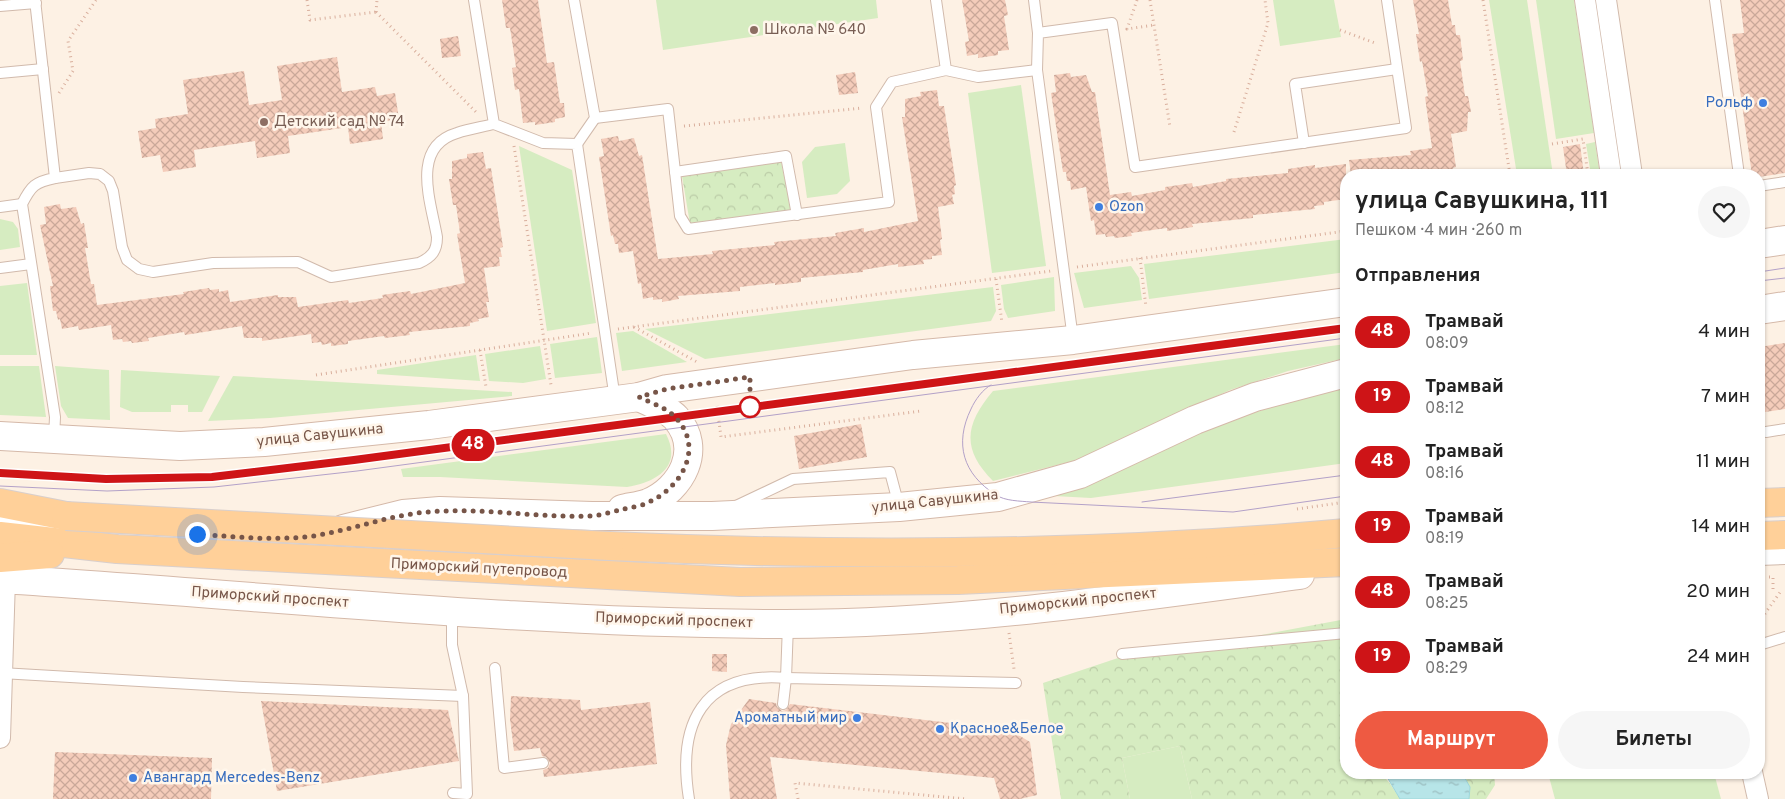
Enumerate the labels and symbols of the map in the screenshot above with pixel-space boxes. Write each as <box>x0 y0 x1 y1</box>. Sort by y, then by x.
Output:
place label: Школа № 640 <box>764 21 866 40</box>
marker: Школа № 640 <box>748 24 760 36</box>
place label: Рольф <box>1705 94 1753 113</box>
marker: Рольф <box>1757 97 1769 109</box>
place label: Детский сад № 74 <box>274 113 404 132</box>
marker: Детский сад № 74 <box>258 116 270 128</box>
place label: Ozon <box>1109 198 1144 217</box>
marker: Ozon <box>1093 201 1105 213</box>
unlabelled marker <box>739 396 761 418</box>
street label: улица Савушкина <box>256 420 384 452</box>
line badge: 48 <box>450 429 496 461</box>
street label: улица Савушкина <box>871 486 999 518</box>
your location <box>185 522 210 547</box>
street label: Приморский путепровод <box>390 555 568 583</box>
street label: Приморский проспект <box>190 583 350 613</box>
street label: Приморский проспект <box>998 584 1158 620</box>
street label: Приморский проспект <box>595 609 754 633</box>
place label: Ароматный мир <box>734 709 847 728</box>
marker: Ароматный мир <box>851 712 863 724</box>
place label: Красное&Белое <box>950 720 1064 739</box>
marker: Красное&Белое <box>934 723 946 735</box>
place label: Авангард Mercedes-Benz <box>143 769 320 788</box>
marker: Авангард Mercedes-Benz <box>127 772 139 784</box>

